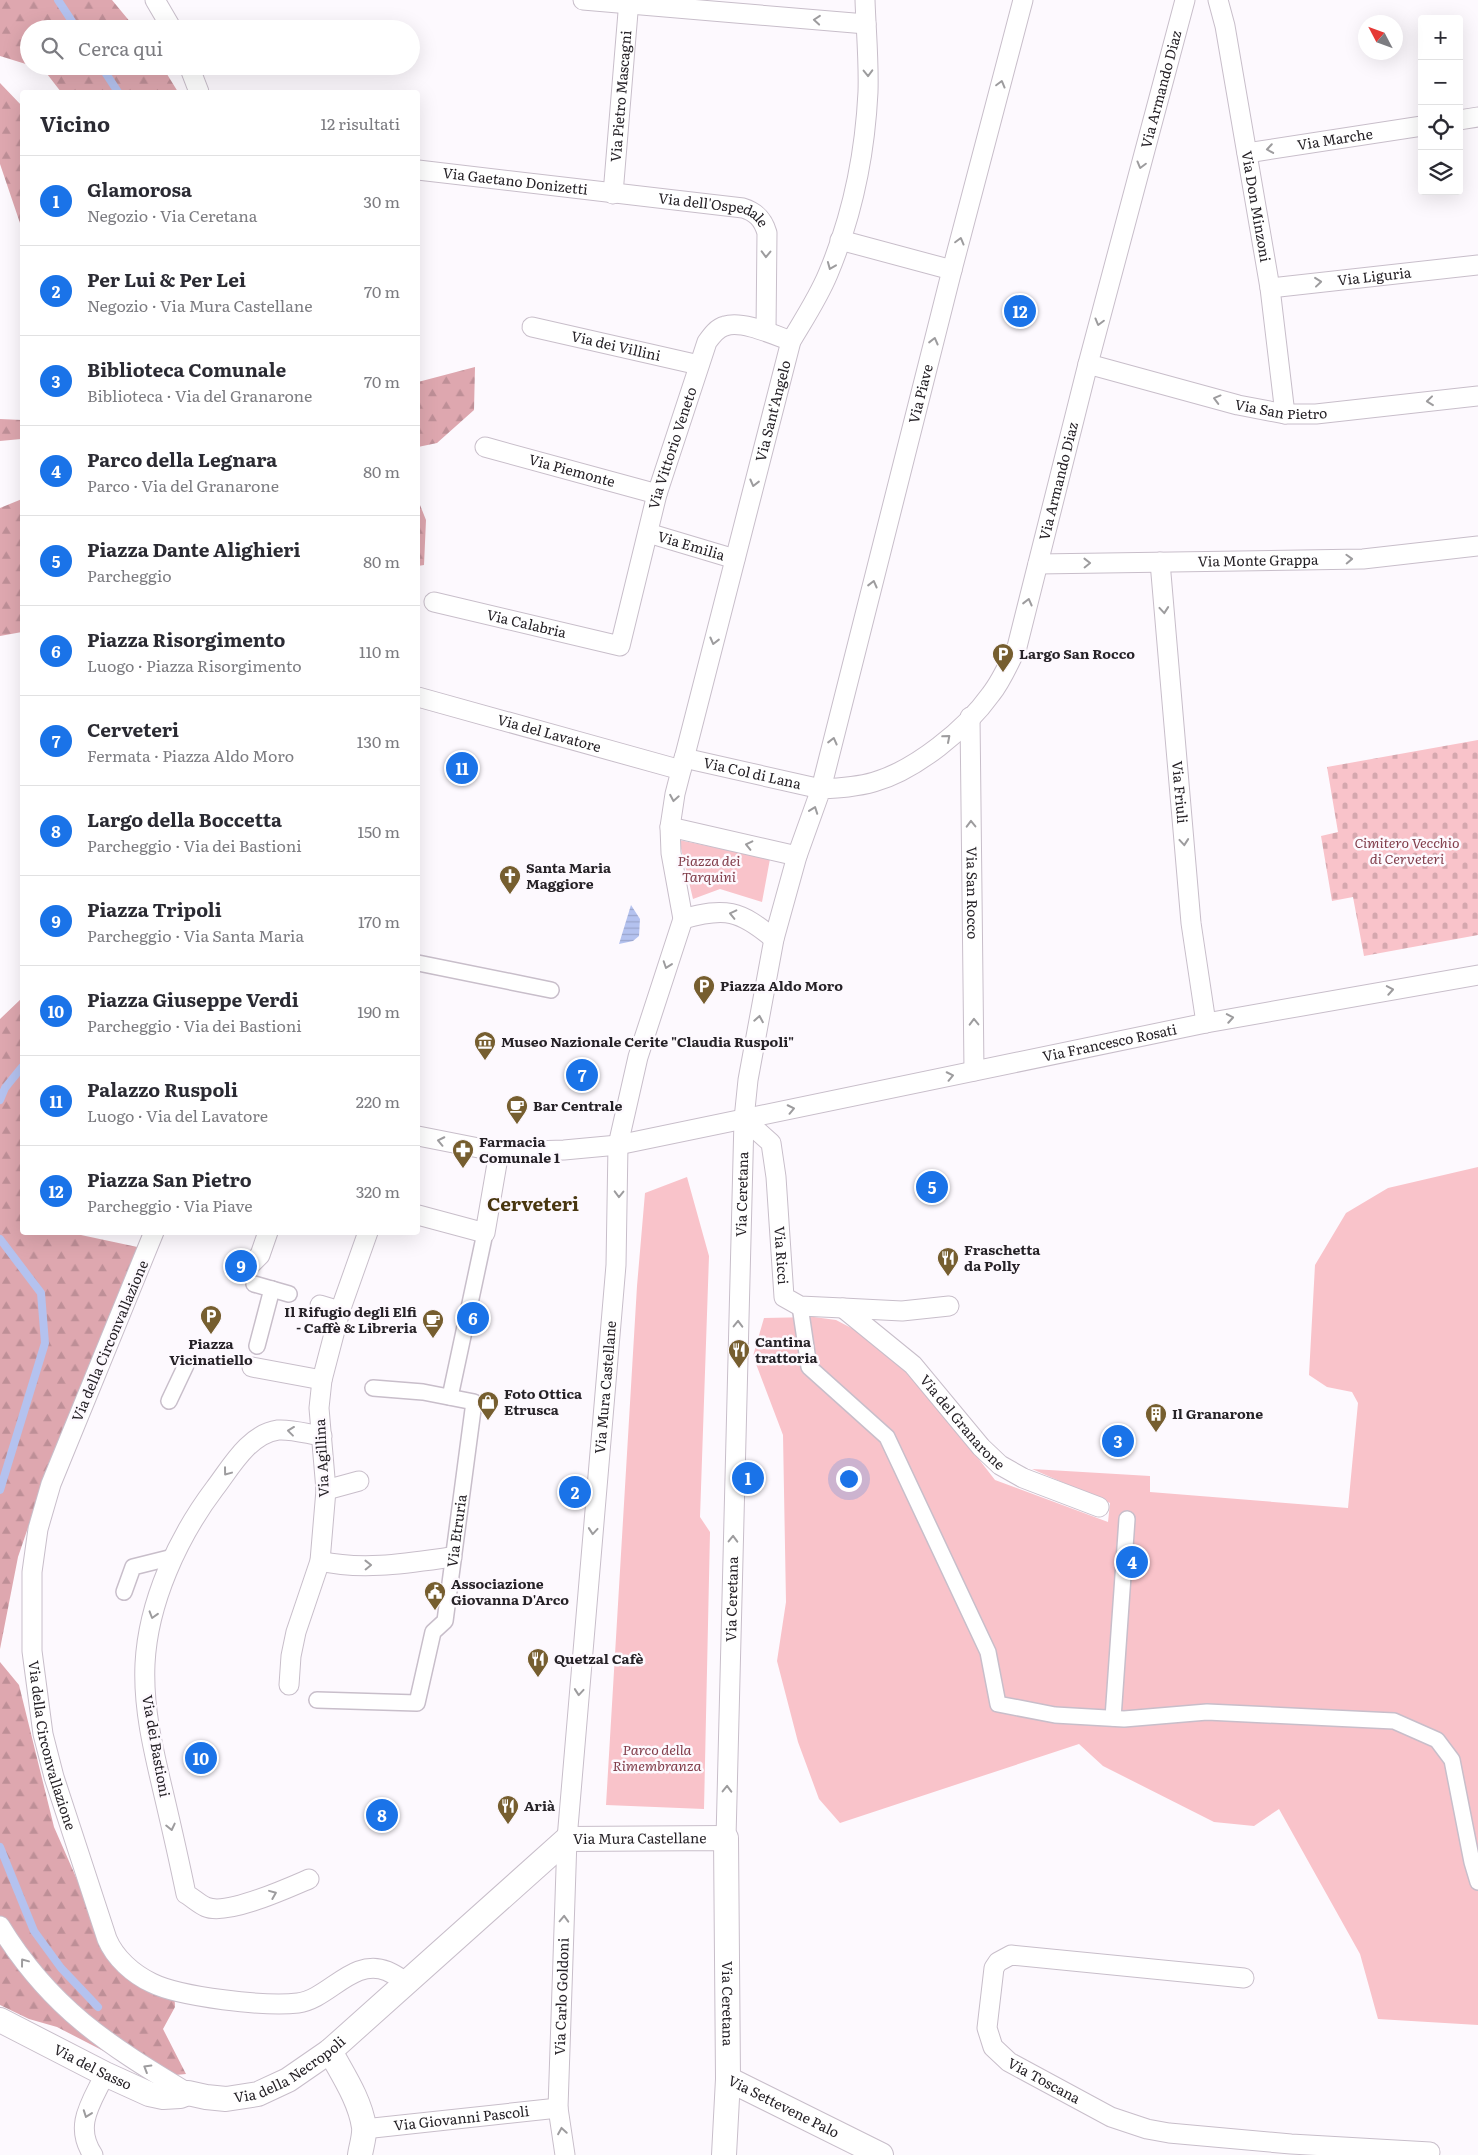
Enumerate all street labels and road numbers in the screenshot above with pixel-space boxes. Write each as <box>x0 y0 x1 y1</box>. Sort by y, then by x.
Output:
street label: Via Armando Diaz <box>1135 28 1186 150</box>
street label: Via Pietro Mascagni <box>605 29 635 163</box>
street label: Via Marche <box>1296 123 1374 154</box>
street label: Via Don Minzoni <box>1238 149 1276 264</box>
street label: Via Gaetano Donizetti <box>442 162 589 199</box>
street label: Via dell'Ospedale <box>657 187 774 230</box>
street label: Via Liguria <box>1336 261 1413 289</box>
street label: Via dei Villini <box>569 325 663 365</box>
street label: Via Sant'Angelo <box>750 358 795 464</box>
street label: Via Piave <box>903 362 937 425</box>
street label: Via Vittorio Veneto <box>643 384 701 511</box>
street label: Via San Pietro <box>1233 394 1328 423</box>
street label: Via Armando Diaz <box>1033 420 1082 542</box>
street label: Via Piemonte <box>527 448 618 491</box>
street label: Via Emilia <box>655 525 728 565</box>
street label: Via Monte Grappa <box>1197 549 1319 571</box>
street label: Via Calabria <box>485 604 569 642</box>
street label: Via del Lavatore <box>495 708 603 756</box>
street label: Via Col di Lana <box>702 752 804 793</box>
street label: Via Friuli <box>1168 760 1193 825</box>
street label: Via San Rocco <box>962 846 984 940</box>
street label: Via Francesco Rosati <box>1041 1018 1179 1066</box>
street label: Via Ceretana <box>730 1151 752 1237</box>
street label: Via Ricci <box>770 1225 794 1285</box>
street label: Via della Circonvallazione <box>66 1257 152 1424</box>
street label: Via Mura Castellane <box>589 1320 620 1455</box>
street label: Via del Granarone <box>916 1370 1010 1474</box>
street label: Via Agillina <box>309 1418 333 1498</box>
street label: Via Etruria <box>441 1493 471 1569</box>
street label: Via Ceretana <box>720 1556 742 1642</box>
street label: Via della Circonvallazione <box>24 1659 82 1832</box>
street label: Via dei Bastioni <box>138 1693 176 1799</box>
street label: Via Mura Castellane <box>573 1827 707 1848</box>
street label: Via Carlo Goldoni <box>549 1937 573 2056</box>
street label: Via Ceretana <box>718 1961 739 2047</box>
street label: Via della Necropoli <box>232 2031 349 2107</box>
street label: Via del Sasso <box>51 2038 135 2094</box>
street label: Via Toscana <box>1004 2052 1085 2108</box>
street label: Via Settevene Palo <box>725 2070 843 2142</box>
street label: Via Giovanni Pascoli <box>393 2100 530 2135</box>

